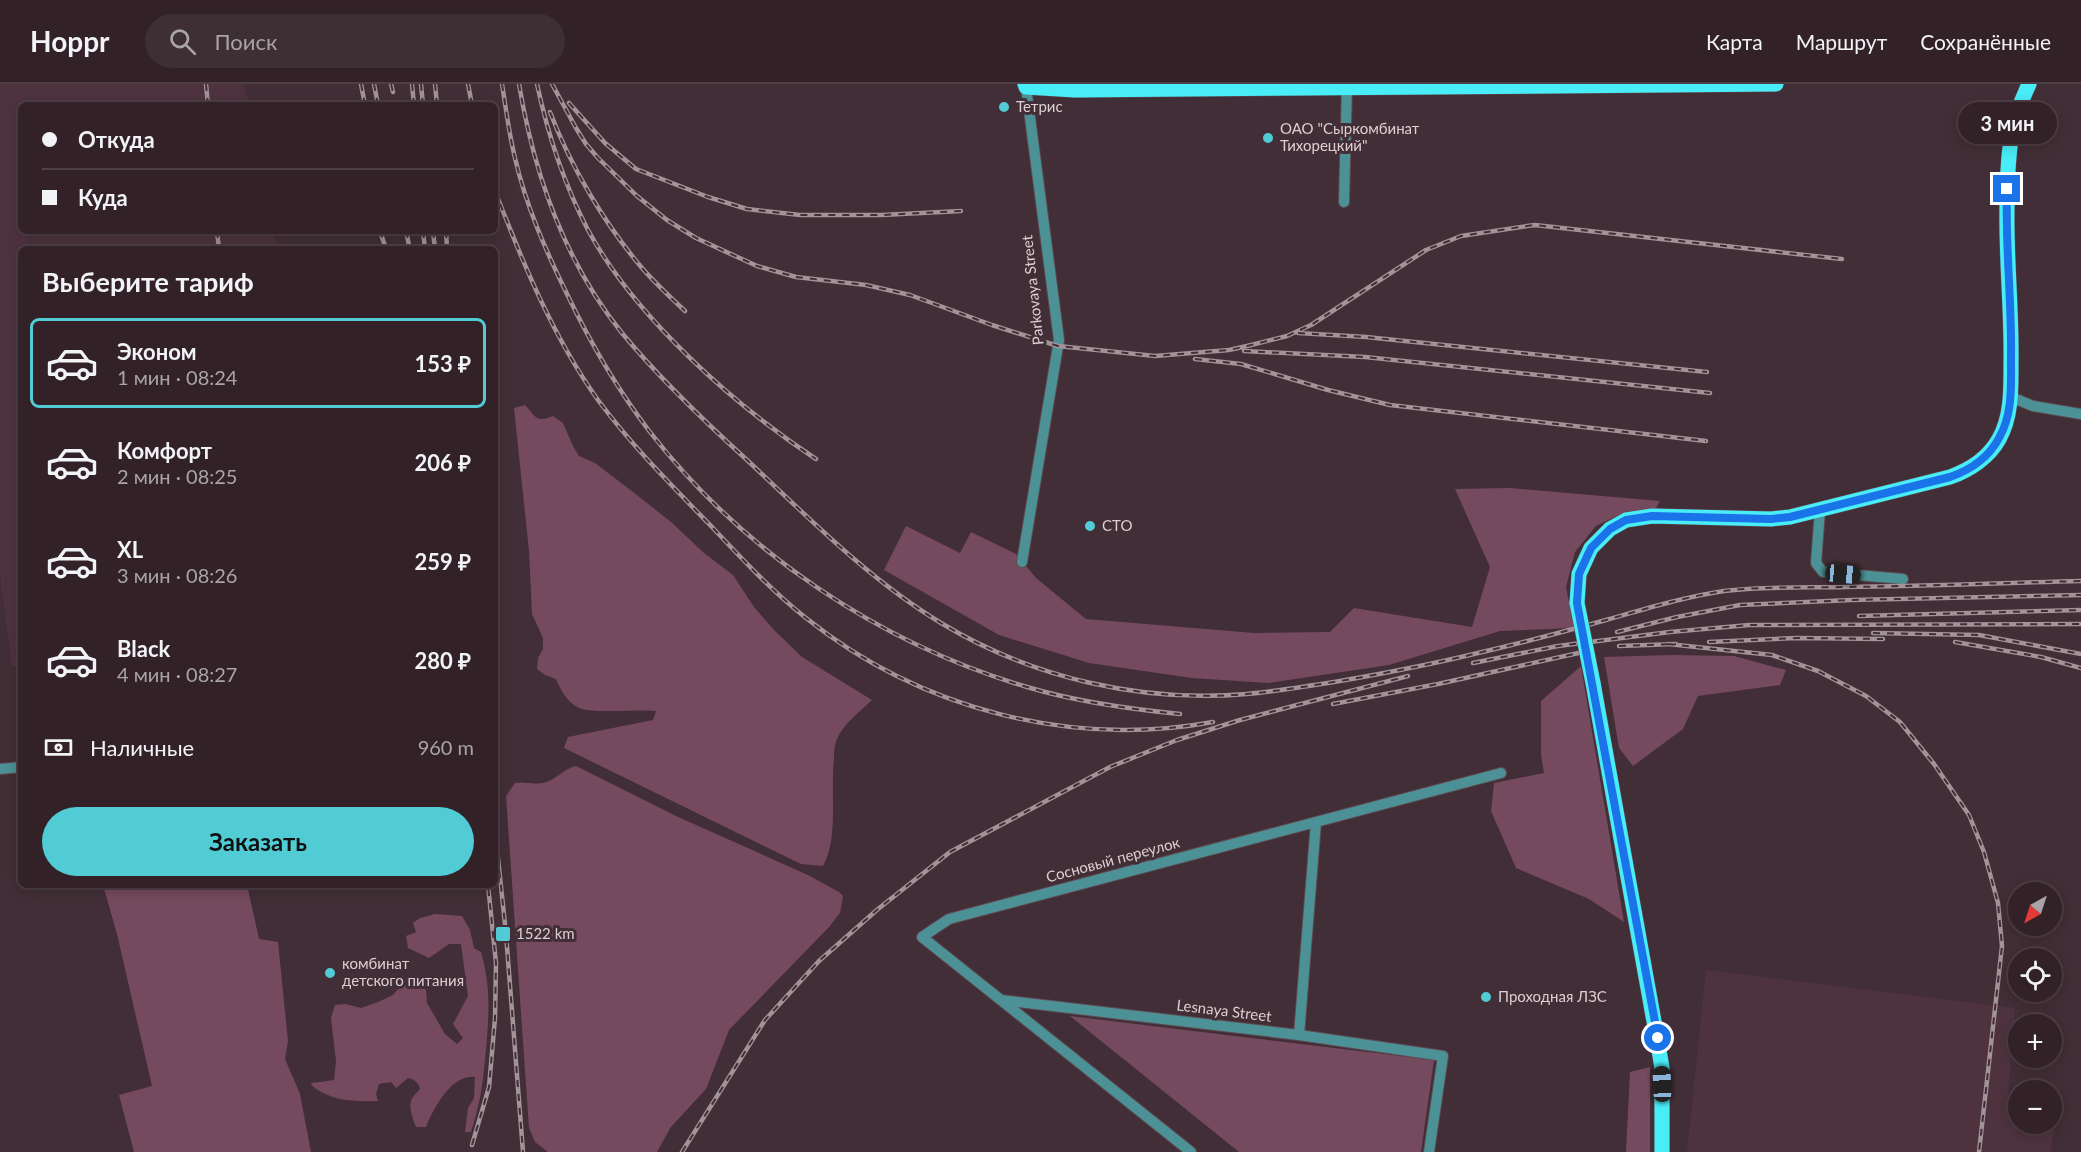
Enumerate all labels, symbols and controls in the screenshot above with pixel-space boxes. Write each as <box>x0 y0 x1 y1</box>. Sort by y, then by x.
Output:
search box <box>145 14 565 68</box>
text: Hoppr <box>30 24 109 58</box>
icon: search <box>166 25 199 58</box>
text: Поиск <box>214 28 277 55</box>
text: Карта <box>1706 29 1763 54</box>
text: Маршрут <box>1796 29 1887 54</box>
text: Сохранённые <box>1920 29 2051 54</box>
place label: Тетрис <box>1016 97 1063 115</box>
marker: Тетрис <box>997 100 1011 114</box>
callout: 3 мин <box>1958 102 2056 144</box>
text: 3 мин <box>1981 111 2034 135</box>
place label: ОАО "Сыркомбинат Тихорецкий" <box>1280 119 1420 154</box>
text: Откуда <box>78 126 155 153</box>
marker: ОАО "Сыркомбинат Тихорецкий" <box>1261 131 1275 145</box>
route end <box>1993 175 2020 202</box>
text: Куда <box>78 184 128 211</box>
street label: Parkovaya Street <box>1017 234 1047 346</box>
text: Выберите тариф <box>42 265 254 298</box>
icon: car <box>45 336 99 390</box>
text: Эконом <box>117 338 197 365</box>
text: 153 ₽ <box>415 350 471 377</box>
text: 1 мин · 08:24 <box>117 365 237 389</box>
icon: car <box>45 435 99 489</box>
text: Комфорт <box>117 437 212 464</box>
text: 206 ₽ <box>415 449 471 476</box>
text: 2 мин · 08:25 <box>117 464 237 488</box>
place label: СТО <box>1102 516 1132 534</box>
marker: СТО <box>1083 519 1097 533</box>
icon: car <box>45 534 99 588</box>
text: XL <box>117 536 143 563</box>
text: 259 ₽ <box>415 548 471 575</box>
text: 3 мин · 08:26 <box>117 563 237 587</box>
car <box>1824 563 1862 585</box>
icon: car <box>45 633 99 687</box>
text: Black <box>117 635 170 662</box>
text: 280 ₽ <box>415 647 471 674</box>
text: 4 мин · 08:27 <box>117 662 237 686</box>
icon: cash <box>42 731 75 764</box>
text: Наличные <box>90 734 194 761</box>
text: 960 m <box>418 735 474 759</box>
button: Заказать <box>42 807 474 876</box>
street label: Сосновый переулок <box>1044 832 1182 886</box>
north arrow <box>2008 882 2062 936</box>
map controls <box>2008 882 2062 1134</box>
place label: 1522 km <box>516 924 575 942</box>
marker: 1522 km <box>494 925 512 943</box>
button: locate <box>2008 948 2062 1002</box>
place label: комбинат детского питания <box>342 954 464 989</box>
marker: комбинат детского питания <box>323 966 337 980</box>
place label: Проходная ЛЗС <box>1498 987 1607 1005</box>
marker: Проходная ЛЗС <box>1479 990 1493 1004</box>
street label: Lesnaya Street <box>1176 995 1273 1025</box>
button: + <box>2008 1014 2062 1068</box>
route start <box>1644 1024 1671 1051</box>
car <box>1652 1066 1672 1102</box>
button: − <box>2008 1080 2062 1134</box>

